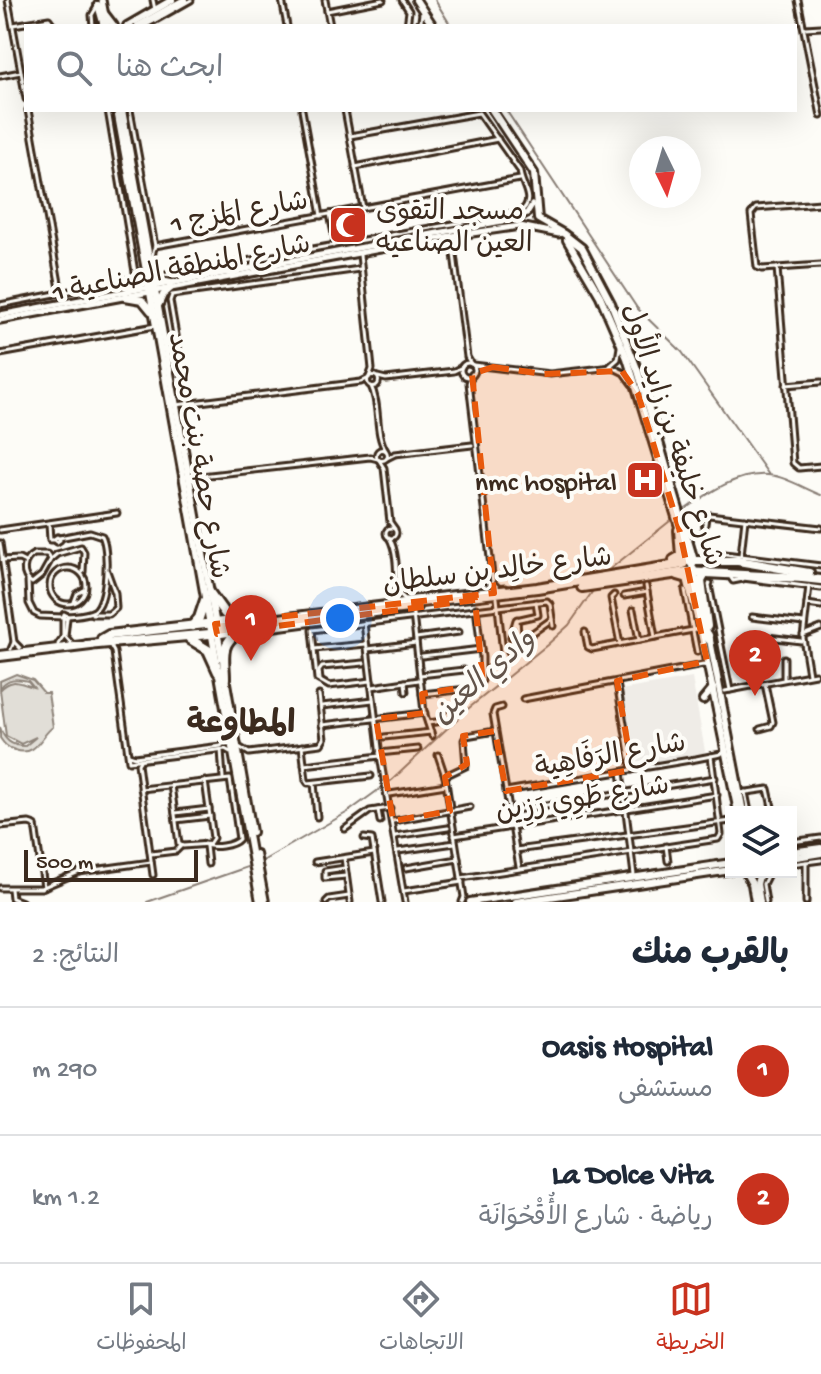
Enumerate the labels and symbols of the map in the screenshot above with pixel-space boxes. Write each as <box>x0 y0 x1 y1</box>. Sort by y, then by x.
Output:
north arrow <box>629 136 701 208</box>
street label: شارع المَزج 1 <box>167 186 311 243</box>
place label: مسجد التقوى العين الصناعيه <box>376 197 533 262</box>
mosque icon: مسجد التقوى العين الصناعيه <box>327 204 369 246</box>
street label: شارع المنطقة الصناعية 1 <box>49 229 314 312</box>
street label: شارع خليفة بن زايد الأول <box>613 298 734 571</box>
street label: شارع حصة بنت محمد <box>159 330 235 582</box>
hospital icon: nmc hospital <box>624 459 666 501</box>
place label: nmc hospital <box>475 468 617 501</box>
street label: شارع خالِد بن سلطان <box>381 542 614 603</box>
pin: 1 <box>225 595 277 661</box>
your location <box>320 598 360 638</box>
water label: وادي العين <box>425 623 544 733</box>
pin: 2 <box>729 630 781 696</box>
district label: المطاوعة <box>187 706 295 745</box>
street label: شارع الرَفَاهِية <box>532 722 689 787</box>
street label: شارع طَوِي رَزِين <box>493 770 672 831</box>
scale bar <box>24 846 198 882</box>

